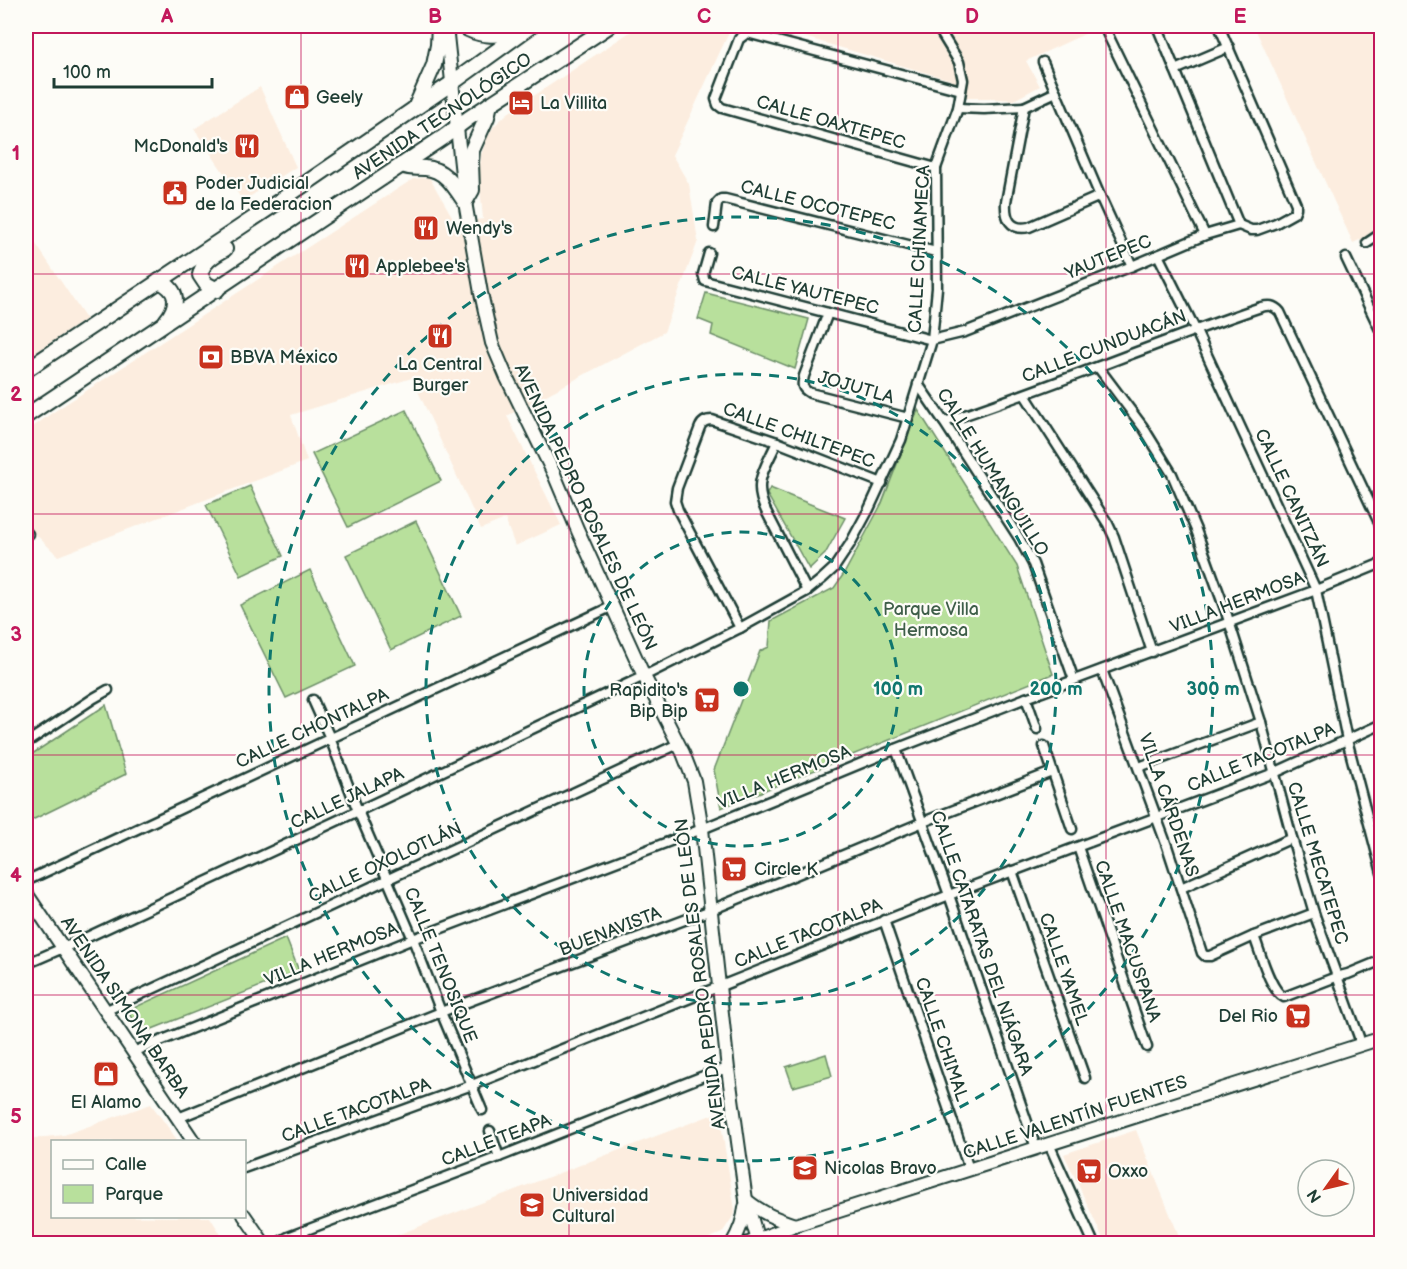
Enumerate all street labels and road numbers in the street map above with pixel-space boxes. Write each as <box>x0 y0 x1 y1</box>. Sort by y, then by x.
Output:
street label: AVENIDA TECNOLÓGICO <box>348 47 536 184</box>
street label: CALLE OAXTEPEC <box>754 91 908 154</box>
street label: CALLE CHINAMECA <box>905 164 934 334</box>
street label: CALLE OCOTEPEC <box>738 176 898 235</box>
street label: YAUTEPEC <box>1061 231 1155 285</box>
street label: CALLE YAUTEPEC <box>729 262 881 319</box>
street label: CALLE CUNDUACÁN <box>1018 304 1189 388</box>
street label: AVENIDA PEDRO ROSALES DE LEÓN <box>510 360 663 654</box>
street label: JOJUTLA <box>815 367 896 408</box>
street label: CALLE HUMANGUILLO <box>932 385 1053 560</box>
street label: CALLE CHILTEPEC <box>720 398 878 473</box>
street label: CALLE CANITZÁN <box>1250 425 1335 571</box>
street label: VILLA HERMOSA <box>1167 567 1307 638</box>
street label: CALLE CHONTALPA <box>233 684 392 773</box>
street label: CALLE TACOTALPA <box>1184 718 1338 797</box>
street label: VILLA CÁRDENAS <box>1134 730 1205 880</box>
street label: VILLA HERMOSA <box>714 741 854 814</box>
street label: CALLE JALAPA <box>287 763 407 834</box>
street label: CALLE MECATEPEC <box>1283 779 1352 947</box>
street label: CALLE CATARATAS DEL NIÁGARA <box>926 807 1039 1078</box>
street label: CALLE OXOLOTLÁN <box>304 816 465 907</box>
street label: AVENIDA PEDRO ROSALES DE LEÓN <box>669 817 730 1131</box>
street label: CALLE MACUSPANA <box>1090 857 1165 1025</box>
street label: CALLE TENOSIQUE <box>400 884 481 1046</box>
street label: CALLE TACOTALPA <box>731 894 885 973</box>
street label: BUENAVISTA <box>556 902 664 961</box>
street label: CALLE YAMEL <box>1034 910 1093 1029</box>
street label: AVENIDA SIMONA BARBA <box>56 913 193 1102</box>
street label: VILLA HERMOSA <box>261 918 401 991</box>
street label: CALLE CHIMAL <box>910 974 973 1104</box>
street label: CALLE VALENTÍN FUENTES <box>960 1069 1190 1164</box>
street label: CALLE TACOTALPA <box>279 1074 434 1147</box>
street label: CALLE TEAPA <box>439 1110 554 1171</box>

